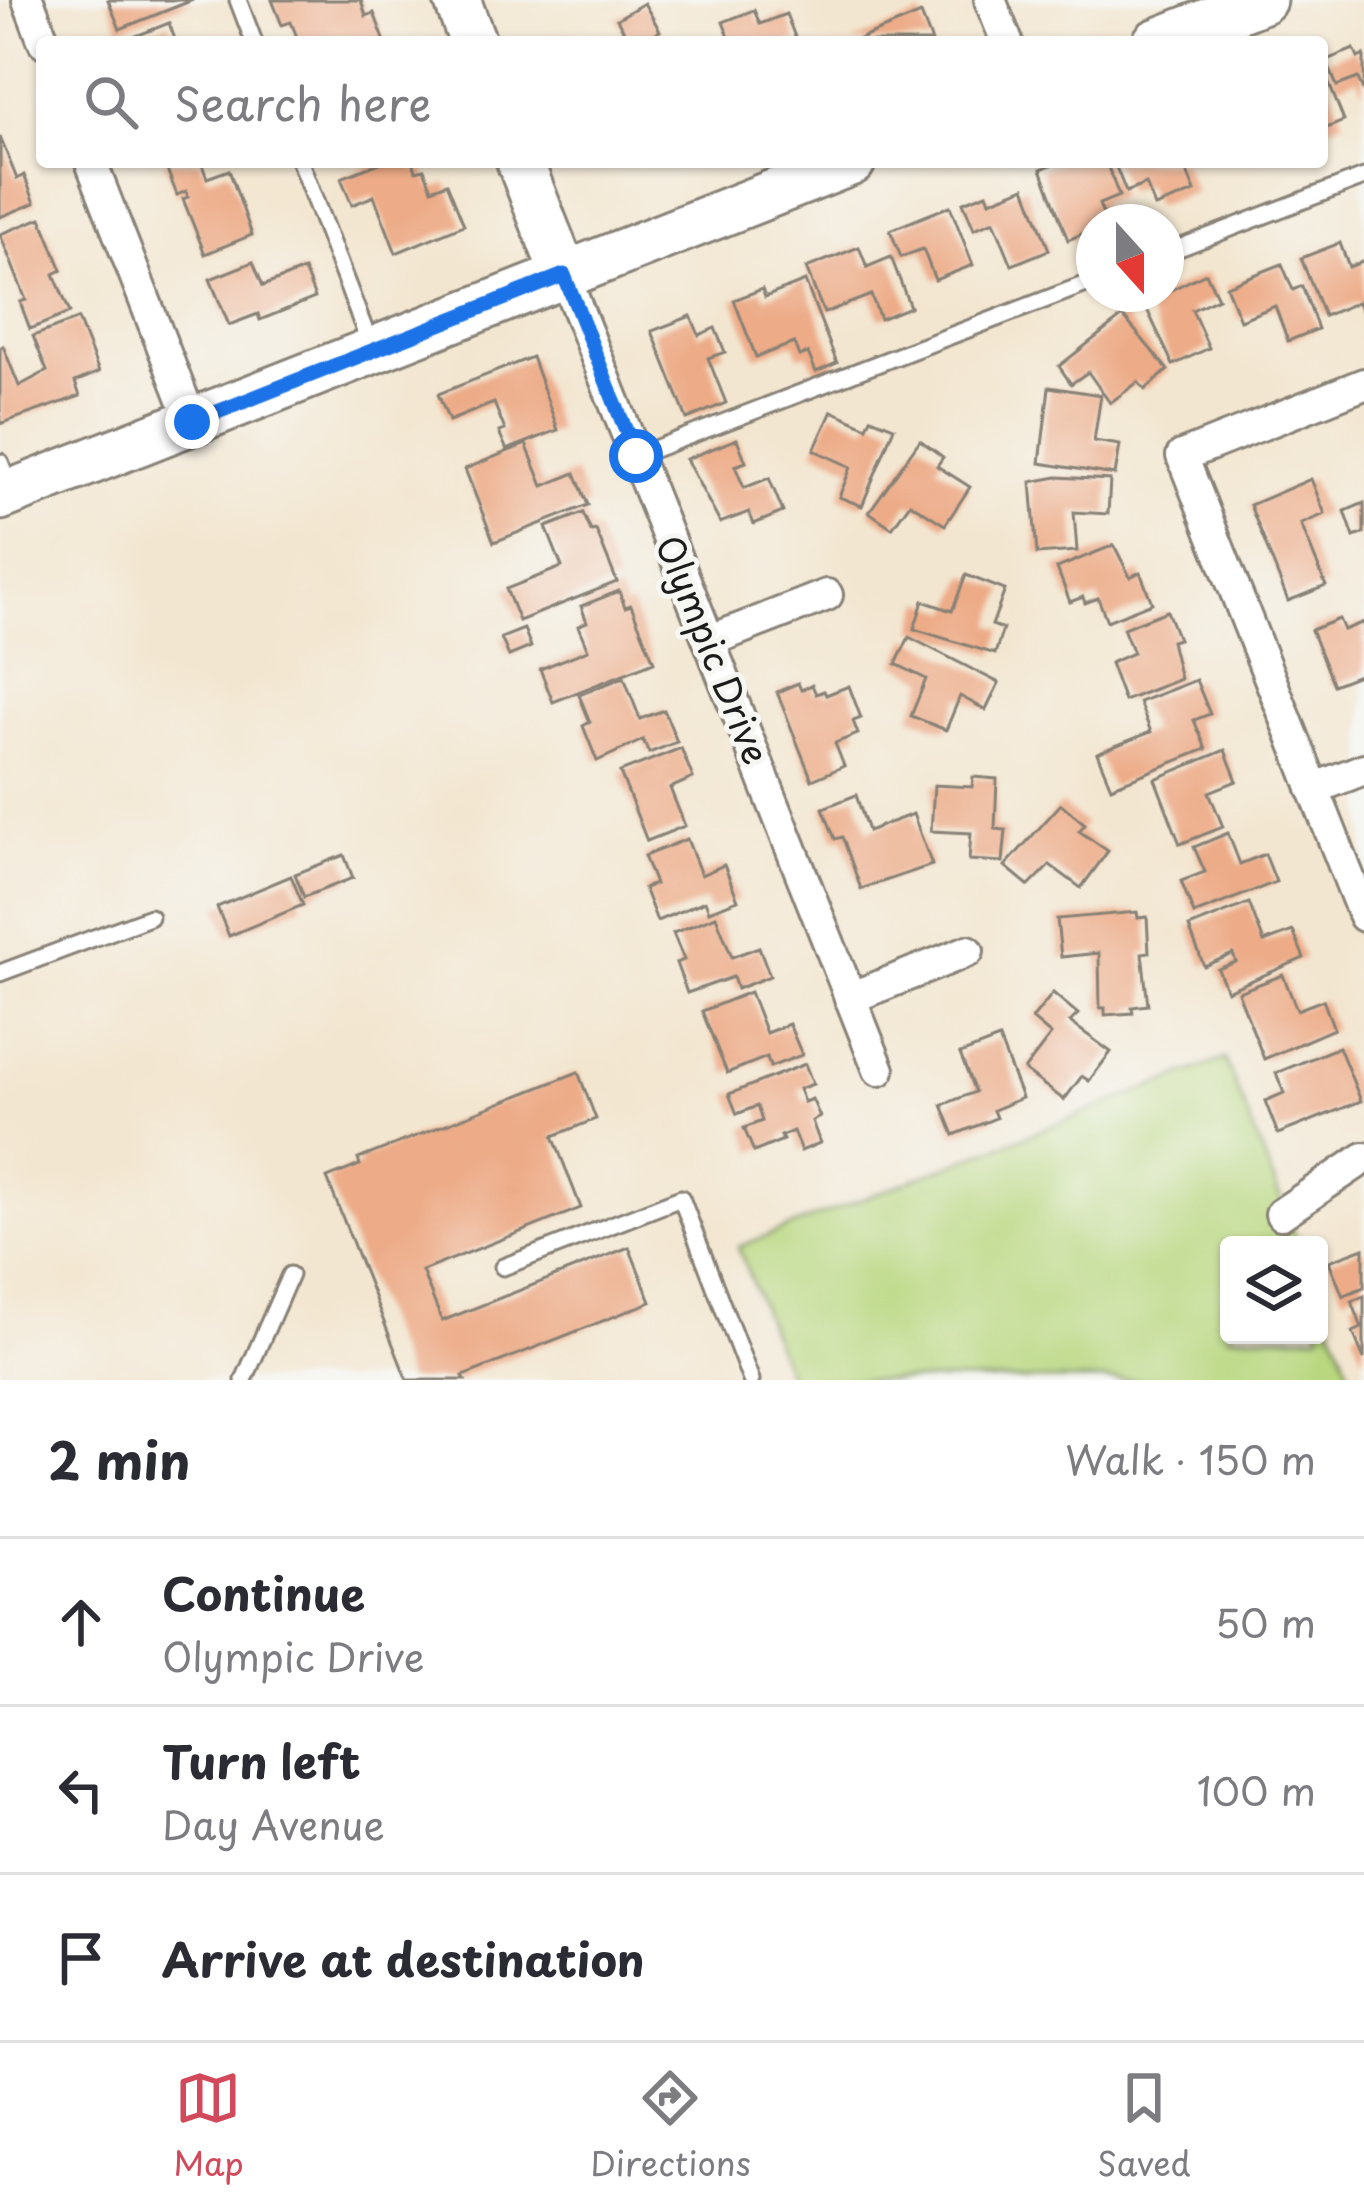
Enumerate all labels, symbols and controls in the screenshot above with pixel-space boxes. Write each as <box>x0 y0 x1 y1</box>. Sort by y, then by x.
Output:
search box <box>36 36 1328 168</box>
text: Search here <box>174 68 431 136</box>
icon: search <box>78 69 144 135</box>
north arrow <box>1076 204 1184 312</box>
route end <box>165 395 219 449</box>
route start <box>609 429 663 483</box>
street label: Olympic Drive <box>643 527 784 772</box>
map controls <box>1220 1236 1328 1344</box>
button: layers <box>1220 1236 1328 1344</box>
text: 2 min <box>48 1420 190 1497</box>
text: Walk · 150 m <box>1065 1429 1316 1488</box>
text: Continue <box>162 1558 365 1626</box>
icon: ahead <box>48 1589 114 1655</box>
text: 50 m <box>1215 1592 1316 1651</box>
text: Olympic Drive <box>162 1626 424 1685</box>
text: Turn left <box>162 1726 361 1794</box>
icon: left <box>48 1757 114 1823</box>
text: 100 m <box>1197 1760 1316 1819</box>
text: Day Avenue <box>162 1794 385 1853</box>
text: Arrive at destination <box>162 1924 645 1992</box>
icon: arrive <box>48 1925 114 1991</box>
tab: Map <box>173 2065 244 2187</box>
tab: Directions <box>590 2065 751 2187</box>
tab: Saved <box>1097 2065 1191 2187</box>

